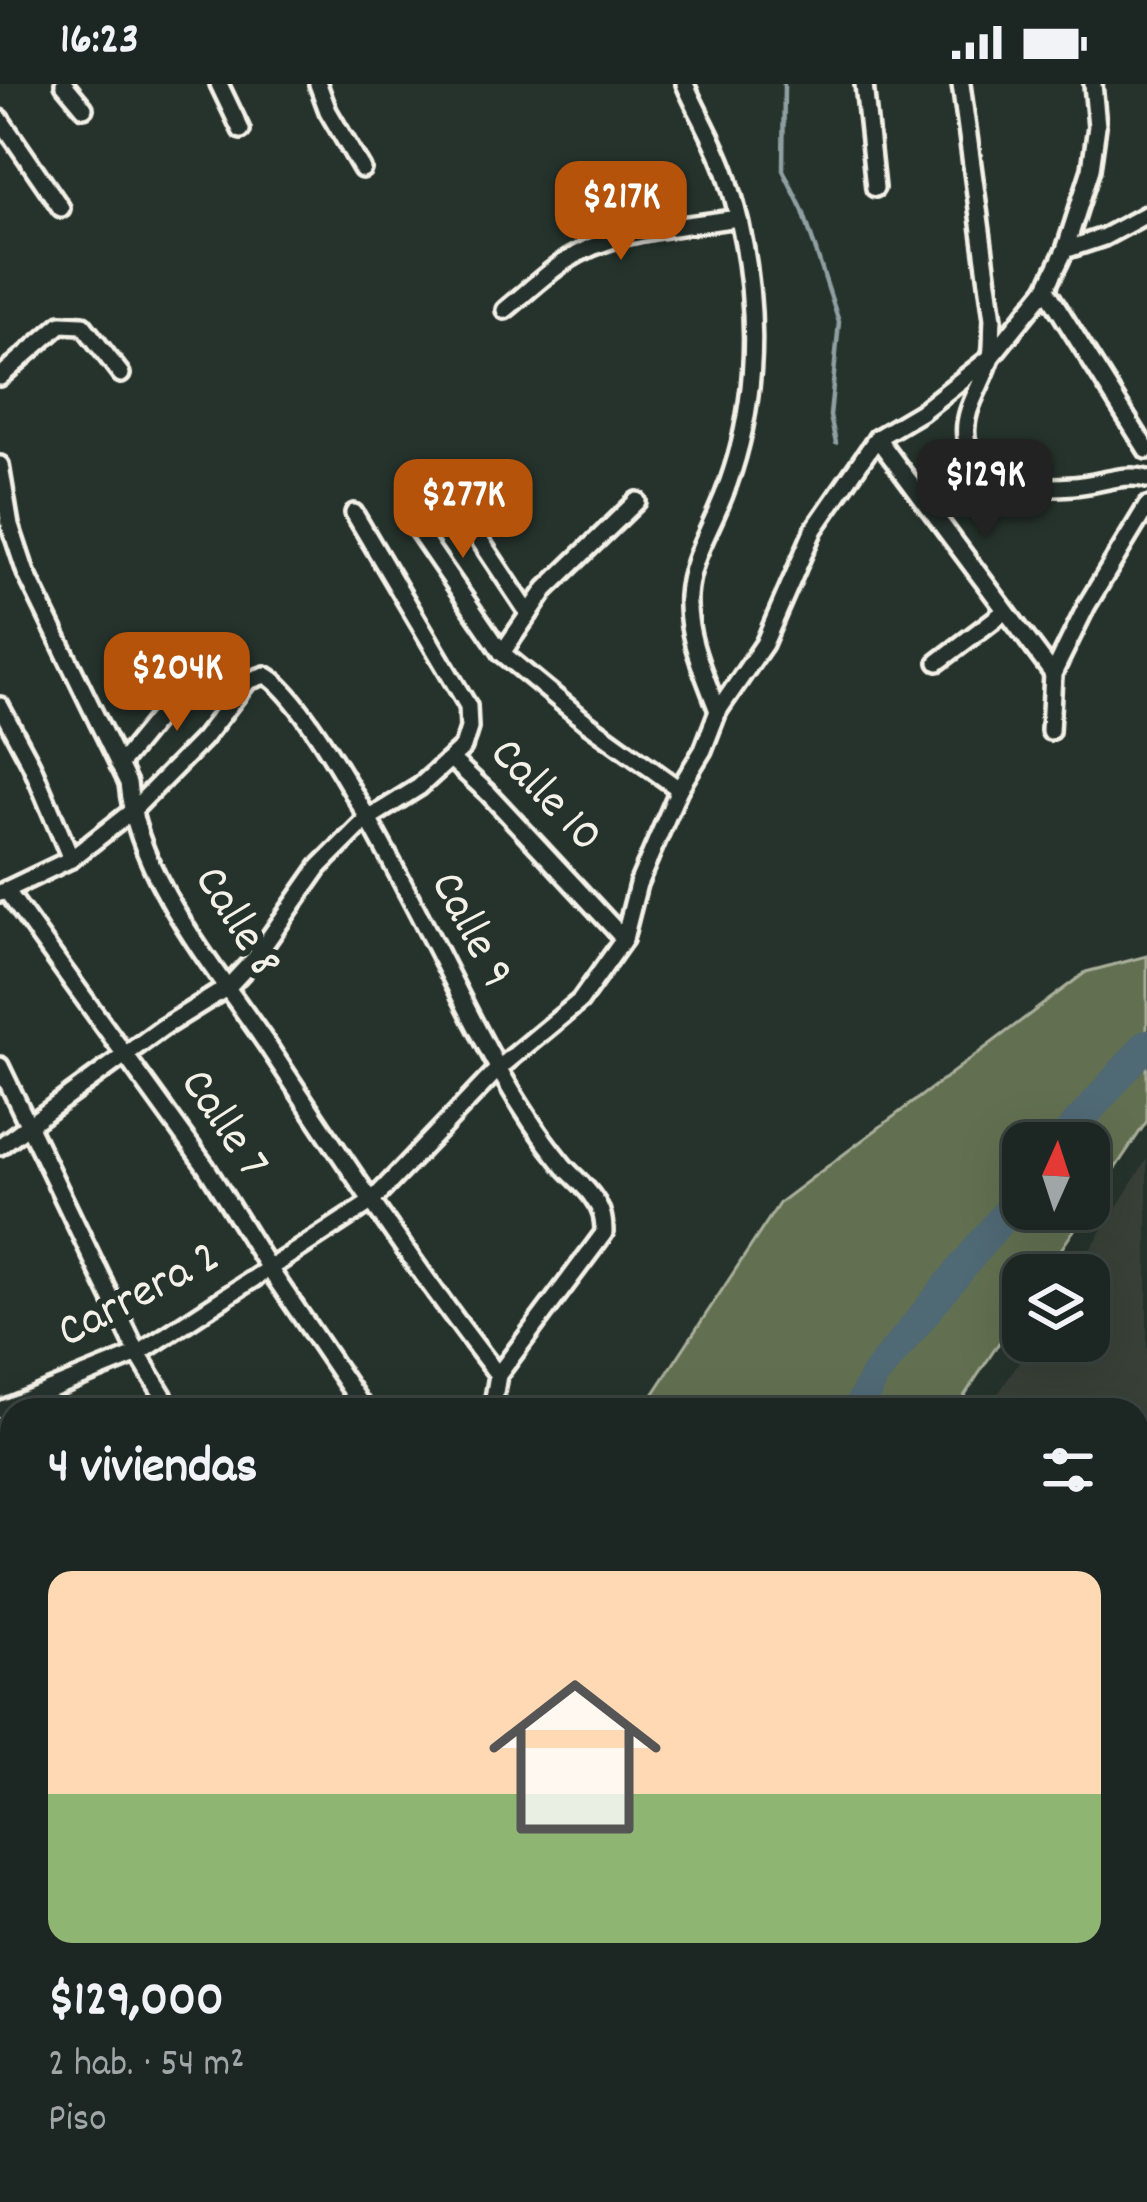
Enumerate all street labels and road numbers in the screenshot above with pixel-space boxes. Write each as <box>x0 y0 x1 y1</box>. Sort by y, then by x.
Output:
street label: Calle 10 <box>471 723 617 871</box>
street label: Calle 8 <box>174 854 296 992</box>
street label: Calle 9 <box>410 860 528 1002</box>
street label: Calle 7 <box>160 1056 284 1194</box>
street label: Carrera 2 <box>46 1225 234 1369</box>

